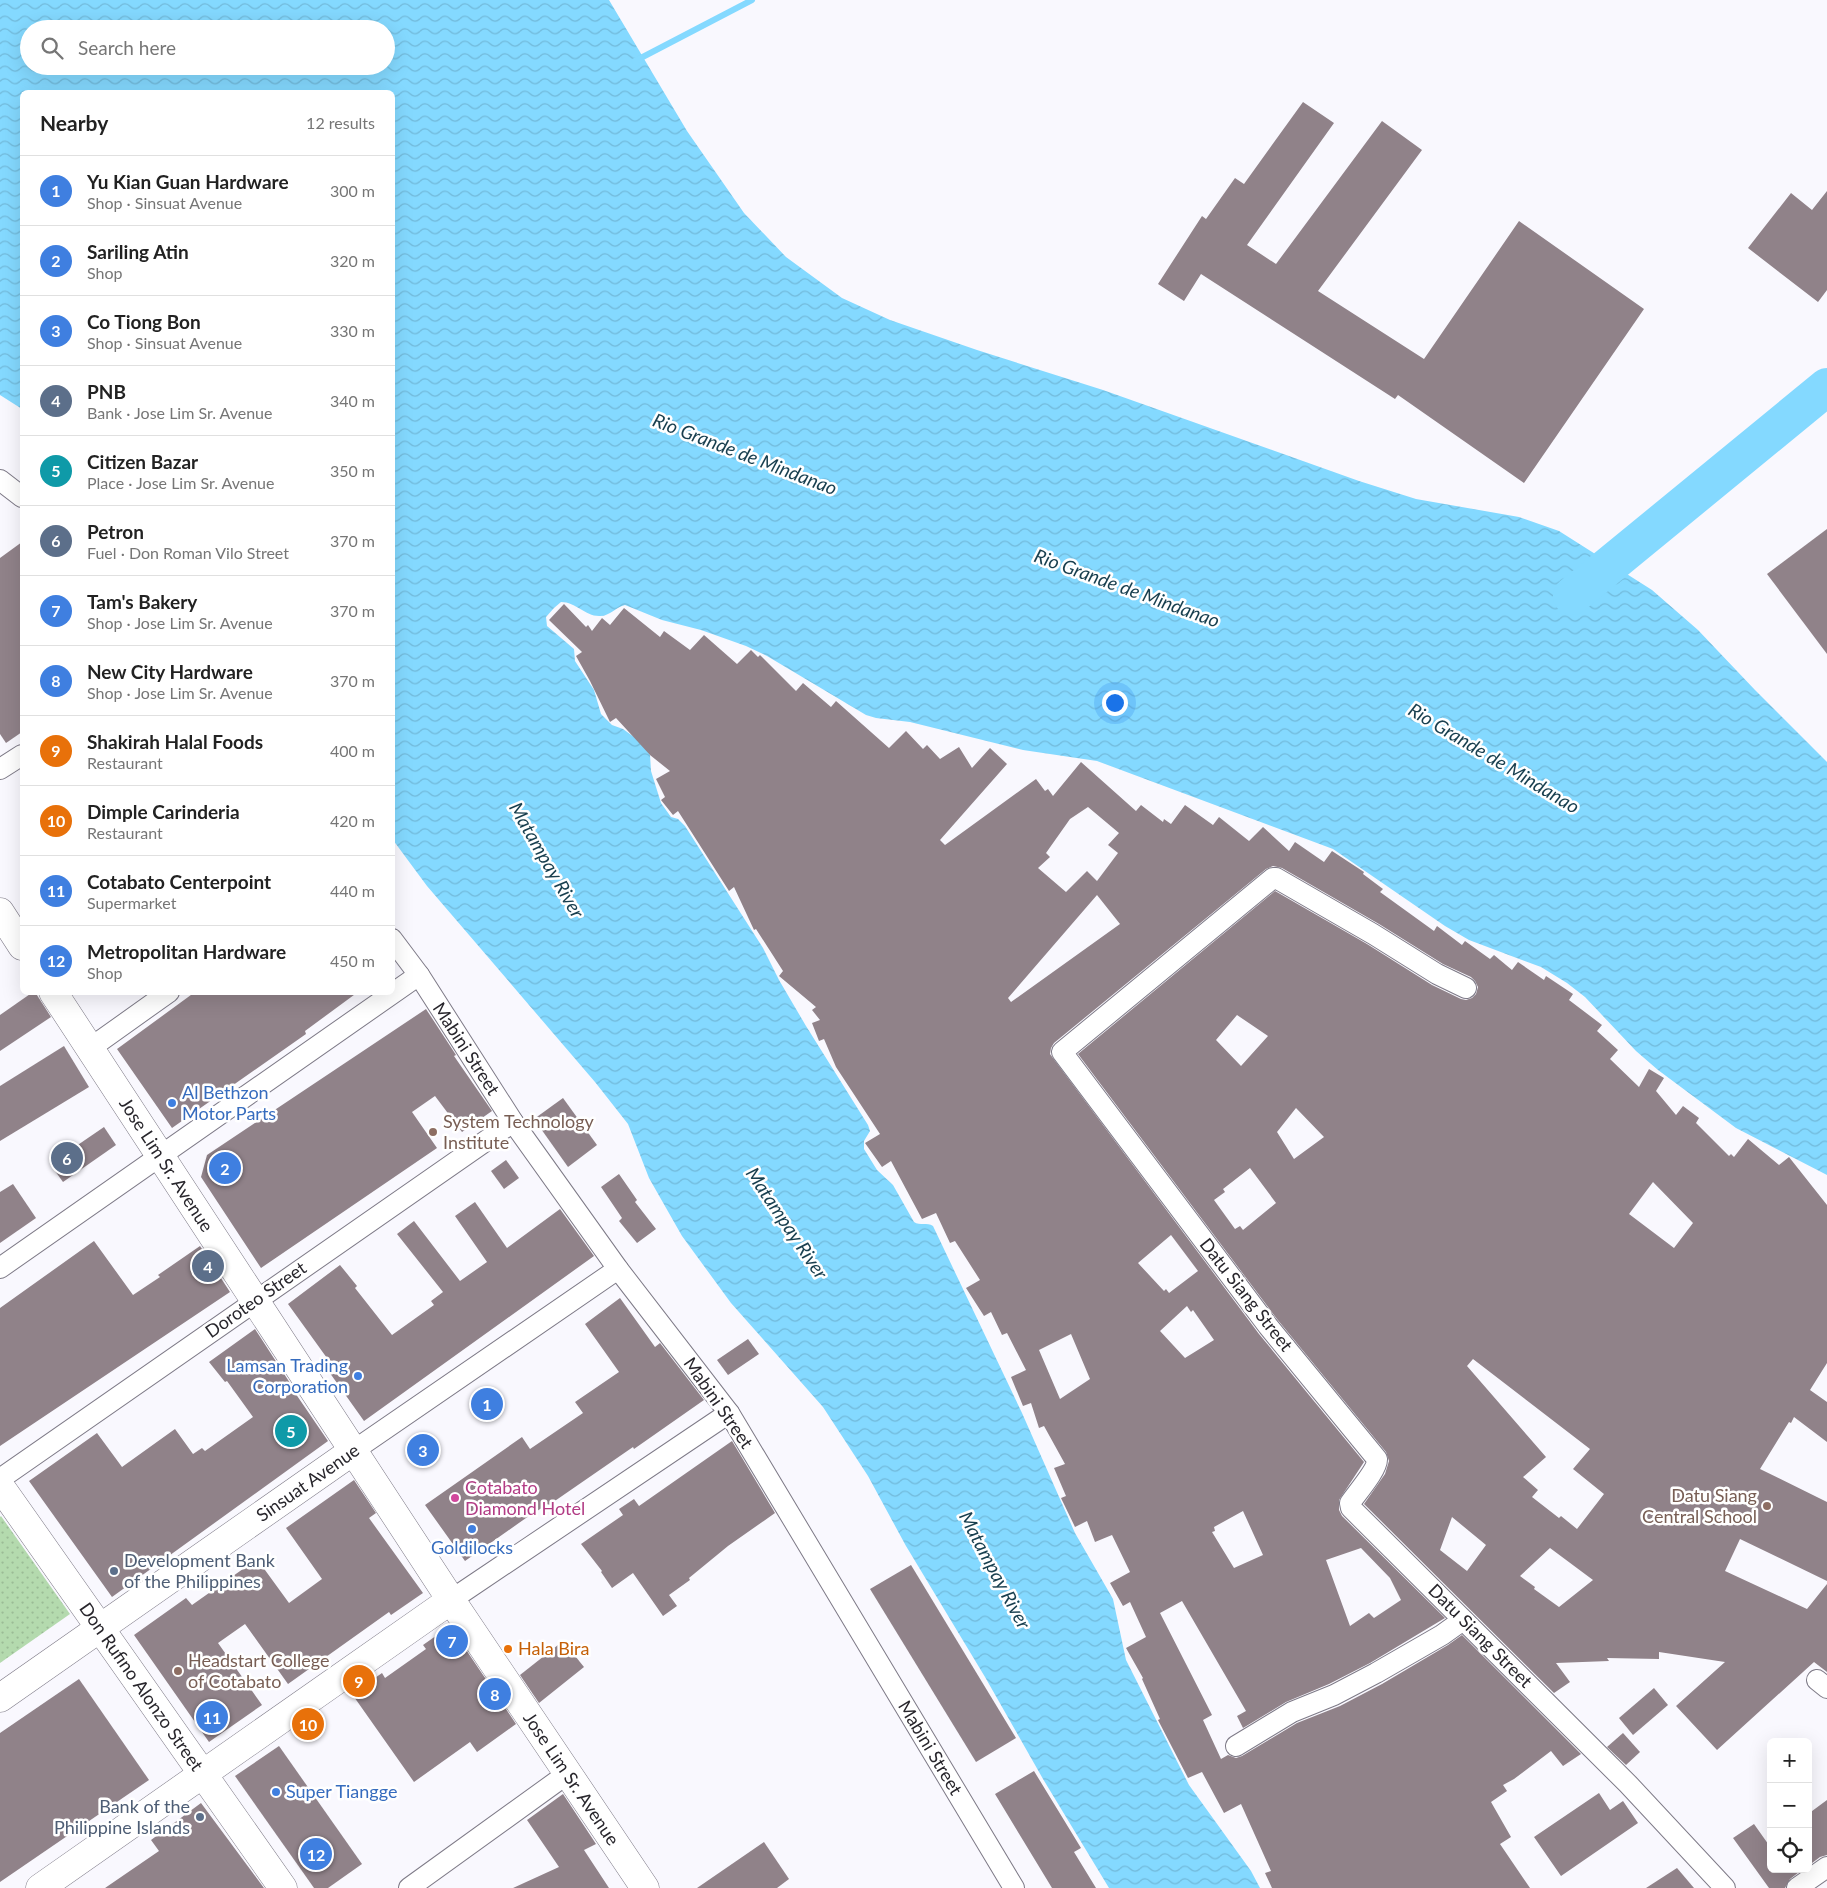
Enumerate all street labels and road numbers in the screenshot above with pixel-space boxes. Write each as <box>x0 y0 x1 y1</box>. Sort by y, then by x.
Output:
street label: Mabini Street <box>429 998 505 1099</box>
street label: Jose Lim Sr. Avenue <box>115 1093 218 1236</box>
street label: Datu Siang Street <box>1196 1233 1298 1356</box>
street label: Doroteo Street <box>201 1256 311 1342</box>
street label: Mabini Street <box>679 1353 759 1453</box>
street label: Sinsuat Avenue <box>252 1439 363 1526</box>
street label: Datu Siang Street <box>1424 1579 1538 1692</box>
street label: Don Rufino Alonzo Street <box>75 1598 209 1775</box>
street label: Mabini Street <box>894 1696 968 1799</box>
street label: Jose Lim Sr. Avenue <box>519 1708 624 1849</box>

